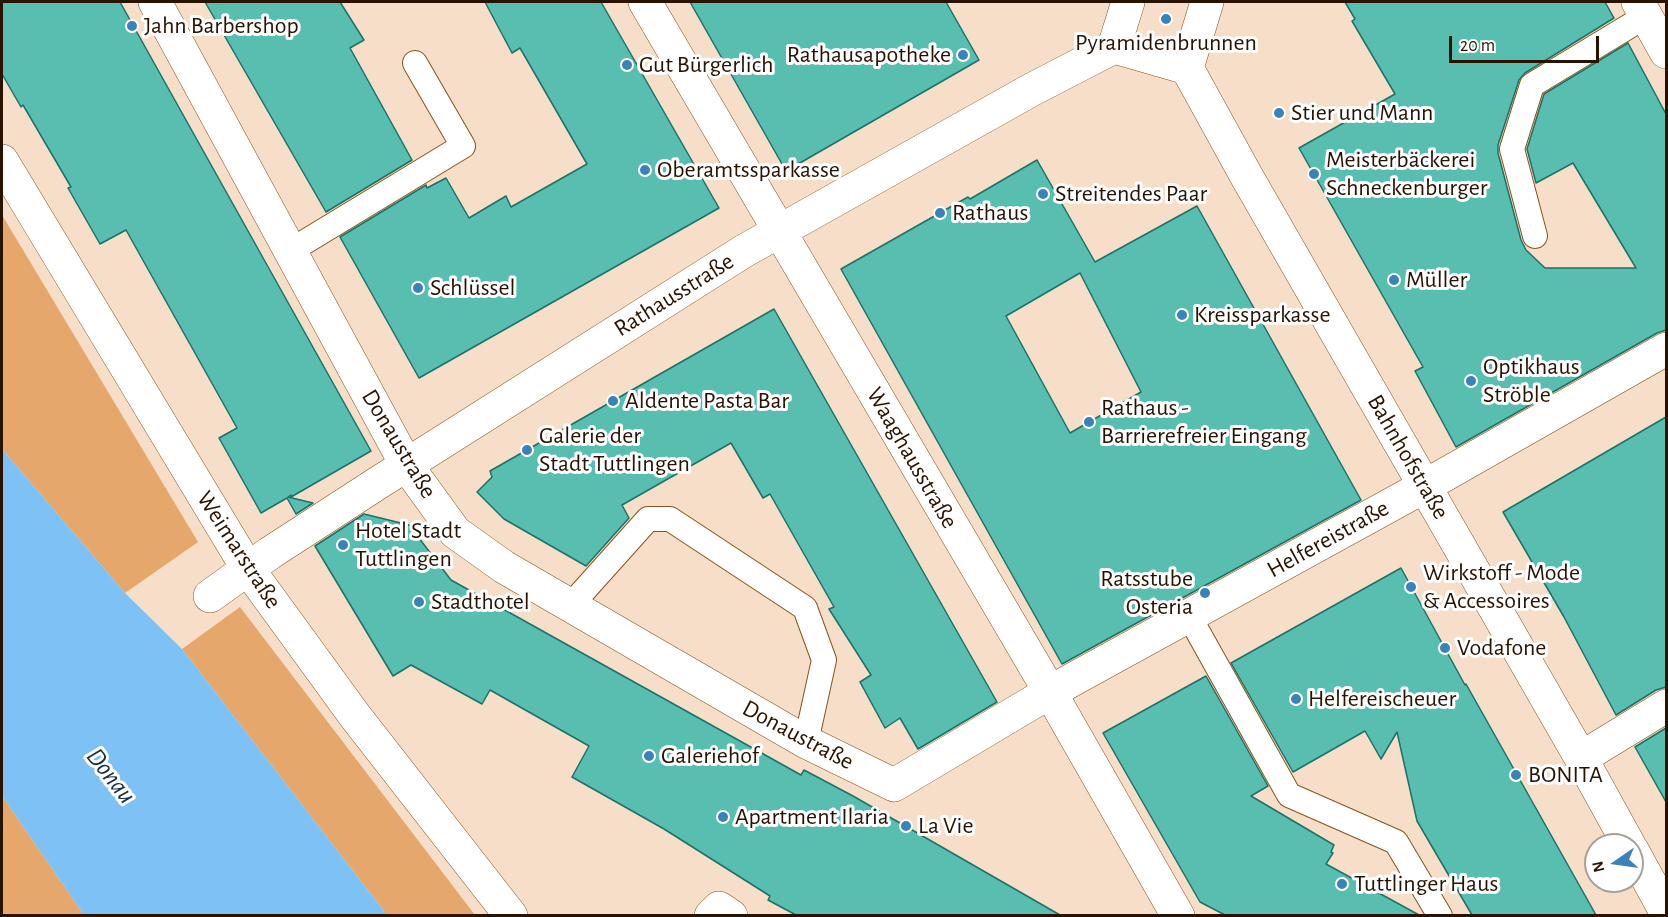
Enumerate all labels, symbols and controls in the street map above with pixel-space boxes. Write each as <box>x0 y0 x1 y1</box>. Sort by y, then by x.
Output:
place label: Jahn Barbershop <box>144 12 299 40</box>
marker: Pyramidenbrunnen <box>1159 12 1173 26</box>
marker: Jahn Barbershop <box>125 19 139 33</box>
scale bar <box>1452 24 1602 62</box>
place label: Pyramidenbrunnen <box>1075 29 1257 57</box>
text: 20 m <box>1460 37 1495 55</box>
place label: Rathausapotheke <box>787 41 951 69</box>
marker: Rathausapotheke <box>956 48 970 62</box>
place label: Gut Bürgerlich <box>639 51 773 79</box>
marker: Gut Bürgerlich <box>620 58 634 72</box>
place label: Stier und Mann <box>1291 99 1433 127</box>
marker: Stier und Mann <box>1272 106 1286 120</box>
place label: Meisterbäckerei Schneckenburger <box>1326 146 1488 202</box>
place label: Oberamtssparkasse <box>657 156 840 184</box>
marker: Oberamtssparkasse <box>638 163 652 177</box>
marker: Meisterbäckerei Schneckenburger <box>1307 167 1321 181</box>
place label: Streitendes Paar <box>1055 180 1207 208</box>
marker: Streitendes Paar <box>1036 187 1050 201</box>
place label: Rathaus <box>952 199 1028 227</box>
marker: Rathaus <box>933 206 947 220</box>
street label: Rathausstraße <box>609 247 739 343</box>
place label: Müller <box>1406 266 1467 294</box>
marker: Müller <box>1387 273 1401 287</box>
place label: Schlüssel <box>430 274 515 302</box>
marker: Schlüssel <box>411 281 425 295</box>
place label: Kreissparkasse <box>1194 301 1330 329</box>
marker: Kreissparkasse <box>1175 308 1189 322</box>
place label: Optikhaus Ströble <box>1483 353 1580 409</box>
marker: Optikhaus Ströble <box>1464 374 1478 388</box>
street label: Waaghausstraße <box>860 382 964 534</box>
street label: Donaustraße <box>355 384 443 504</box>
place label: Aldente Pasta Bar <box>625 387 789 415</box>
street label: Bahnhofstraße <box>1361 390 1455 524</box>
marker: Aldente Pasta Bar <box>606 394 620 408</box>
place label: Rathaus - Barrierefreier Eingang <box>1101 394 1307 450</box>
marker: Rathaus - Barrierefreier Eingang <box>1082 415 1096 429</box>
place label: Galerie der Stadt Tuttlingen <box>539 422 690 478</box>
marker: Galerie der Stadt Tuttlingen <box>520 443 534 457</box>
street label: Weimarstraße <box>190 486 288 614</box>
street label: Helfereistraße <box>1262 494 1394 584</box>
place label: Hotel Stadt Tuttlingen <box>355 517 461 573</box>
marker: Hotel Stadt Tuttlingen <box>336 538 350 552</box>
place label: Wirkstoff - Mode & Accessoires <box>1423 559 1580 615</box>
place label: Ratsstube Osteria <box>1100 565 1193 621</box>
marker: Wirkstoff - Mode & Accessoires <box>1404 580 1418 594</box>
marker: Ratsstube Osteria <box>1198 586 1212 600</box>
place label: Stadthotel <box>431 588 530 616</box>
marker: Stadthotel <box>412 595 426 609</box>
place label: Vodafone <box>1457 634 1546 662</box>
marker: Vodafone <box>1438 641 1452 655</box>
place label: Helfereischeuer <box>1308 685 1456 713</box>
marker: Helfereischeuer <box>1289 692 1303 706</box>
street label: Donaustraße <box>737 694 859 776</box>
water label: Donau <box>79 742 143 810</box>
place label: Galeriehof <box>661 742 759 770</box>
marker: Galeriehof <box>642 749 656 763</box>
place label: BONITA <box>1528 761 1603 789</box>
marker: BONITA <box>1509 768 1523 782</box>
place label: Apartment Ilaria <box>735 803 889 831</box>
marker: Apartment Ilaria <box>716 810 730 824</box>
place label: La Vie <box>918 812 973 840</box>
marker: La Vie <box>899 819 913 833</box>
north arrow <box>1584 833 1644 893</box>
text: N <box>1589 859 1607 874</box>
place label: Tuttlinger Haus <box>1354 870 1498 898</box>
marker: Tuttlinger Haus <box>1335 877 1349 891</box>

